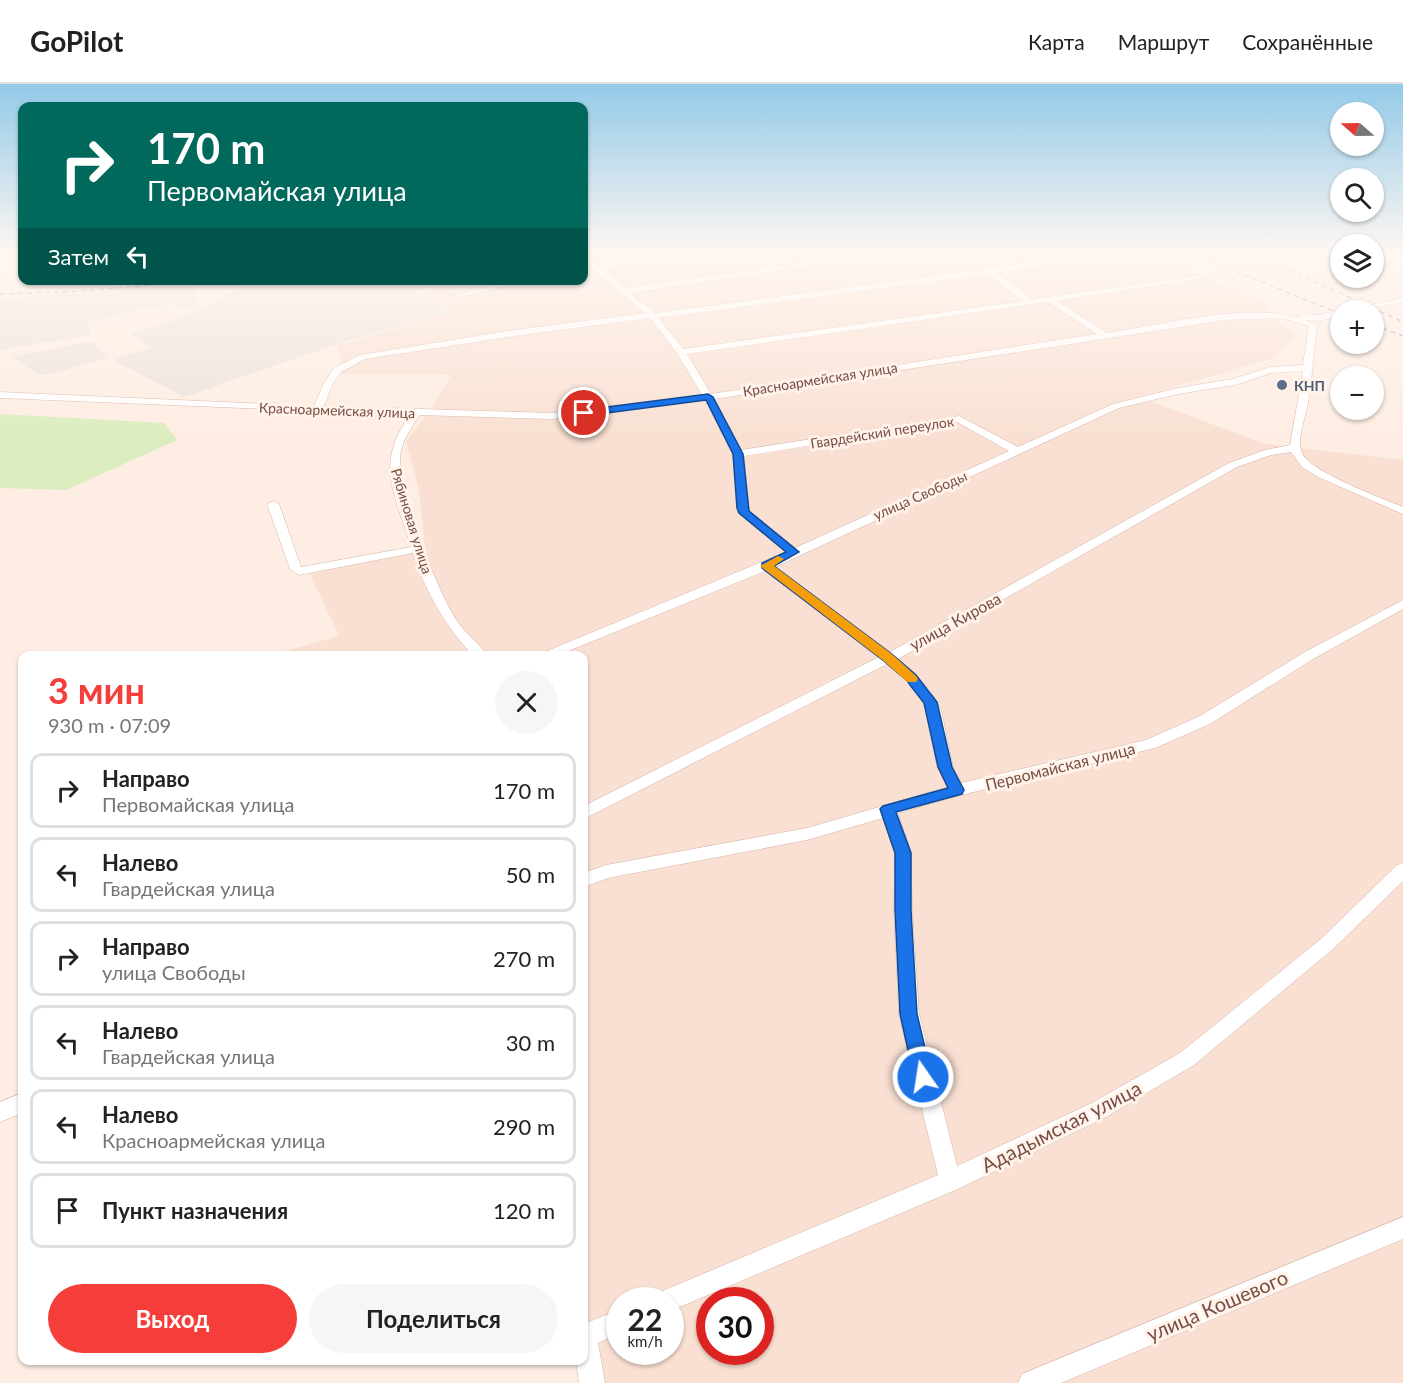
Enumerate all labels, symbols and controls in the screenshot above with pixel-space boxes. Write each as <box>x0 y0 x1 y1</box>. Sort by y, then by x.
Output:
text: GoPilot <box>30 24 123 58</box>
text: Карта <box>1028 29 1085 54</box>
text: Маршрут <box>1118 29 1209 54</box>
text: Сохранённые <box>1242 29 1373 54</box>
north arrow <box>1330 102 1384 156</box>
map controls <box>1330 102 1384 420</box>
text: 170 m <box>147 123 265 173</box>
icon: right <box>48 126 126 204</box>
button: search <box>1330 168 1384 222</box>
text: Первомайская улица <box>147 174 407 207</box>
button: layers <box>1330 234 1384 288</box>
icon: left <box>121 240 154 273</box>
text: Затем <box>48 243 109 270</box>
button: + <box>1330 300 1384 354</box>
street label: Красноармейская улица <box>741 358 899 400</box>
button: − <box>1330 366 1384 420</box>
place label: КНП <box>1294 377 1325 394</box>
marker: КНП <box>1275 378 1289 392</box>
pin <box>558 387 609 438</box>
icon: arrive <box>567 396 600 429</box>
street label: Красноармейская улица <box>259 399 415 421</box>
street label: Гвардейский переулок <box>809 412 956 452</box>
street label: Рябиновая улица <box>388 466 436 576</box>
street label: улица Свободы <box>871 467 969 523</box>
street label: улица Кирова <box>906 588 1004 654</box>
text: 3 мин <box>48 668 145 712</box>
button: close <box>495 671 558 734</box>
text: 930 m · 07:09 <box>48 713 171 737</box>
street label: Первомайская улица <box>983 738 1137 794</box>
text: Направо <box>102 765 190 792</box>
icon: right <box>51 774 84 807</box>
text: 170 m <box>493 777 555 804</box>
text: Первомайская улица <box>102 792 294 816</box>
text: Налево <box>102 849 178 876</box>
icon: left <box>51 858 84 891</box>
text: 50 m <box>506 861 555 888</box>
text: Гвардейская улица <box>102 876 275 900</box>
text: Направо <box>102 933 190 960</box>
icon: right <box>51 942 84 975</box>
text: 270 m <box>493 945 555 972</box>
text: улица Свободы <box>102 960 246 984</box>
text: Налево <box>102 1017 178 1044</box>
icon: left <box>51 1026 84 1059</box>
text: 30 m <box>506 1029 555 1056</box>
text: Гвардейская улица <box>102 1044 275 1068</box>
position arrow <box>891 1045 955 1109</box>
street label: Ададымская улица <box>977 1075 1145 1177</box>
text: Налево <box>102 1101 178 1128</box>
icon: left <box>51 1110 84 1143</box>
text: 290 m <box>493 1113 555 1140</box>
text: Красноармейская улица <box>102 1128 325 1152</box>
icon: arrive <box>51 1194 84 1227</box>
text: Пункт назначения <box>102 1197 288 1224</box>
text: 120 m <box>493 1197 555 1224</box>
street label: улица Кошевого <box>1143 1264 1291 1346</box>
button: Выход <box>48 1284 297 1353</box>
button: Поделиться <box>309 1284 558 1353</box>
speed limit sign: 30 <box>696 1287 774 1365</box>
text: 22 <box>628 1301 662 1337</box>
text: km/h <box>627 1332 663 1350</box>

